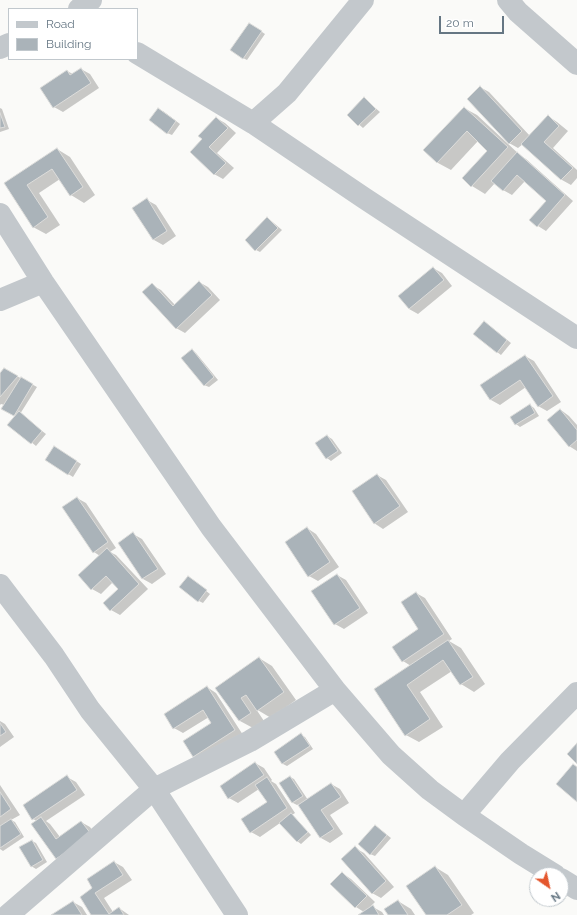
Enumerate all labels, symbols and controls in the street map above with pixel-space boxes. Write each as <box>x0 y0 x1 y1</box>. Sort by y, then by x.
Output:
legend <box>8 8 138 60</box>
scale bar <box>441 8 506 34</box>
text: 20 m <box>446 16 474 30</box>
text: Road <box>46 17 75 31</box>
text: Building <box>46 37 92 51</box>
north arrow <box>529 867 569 907</box>
text: N <box>548 889 563 904</box>

